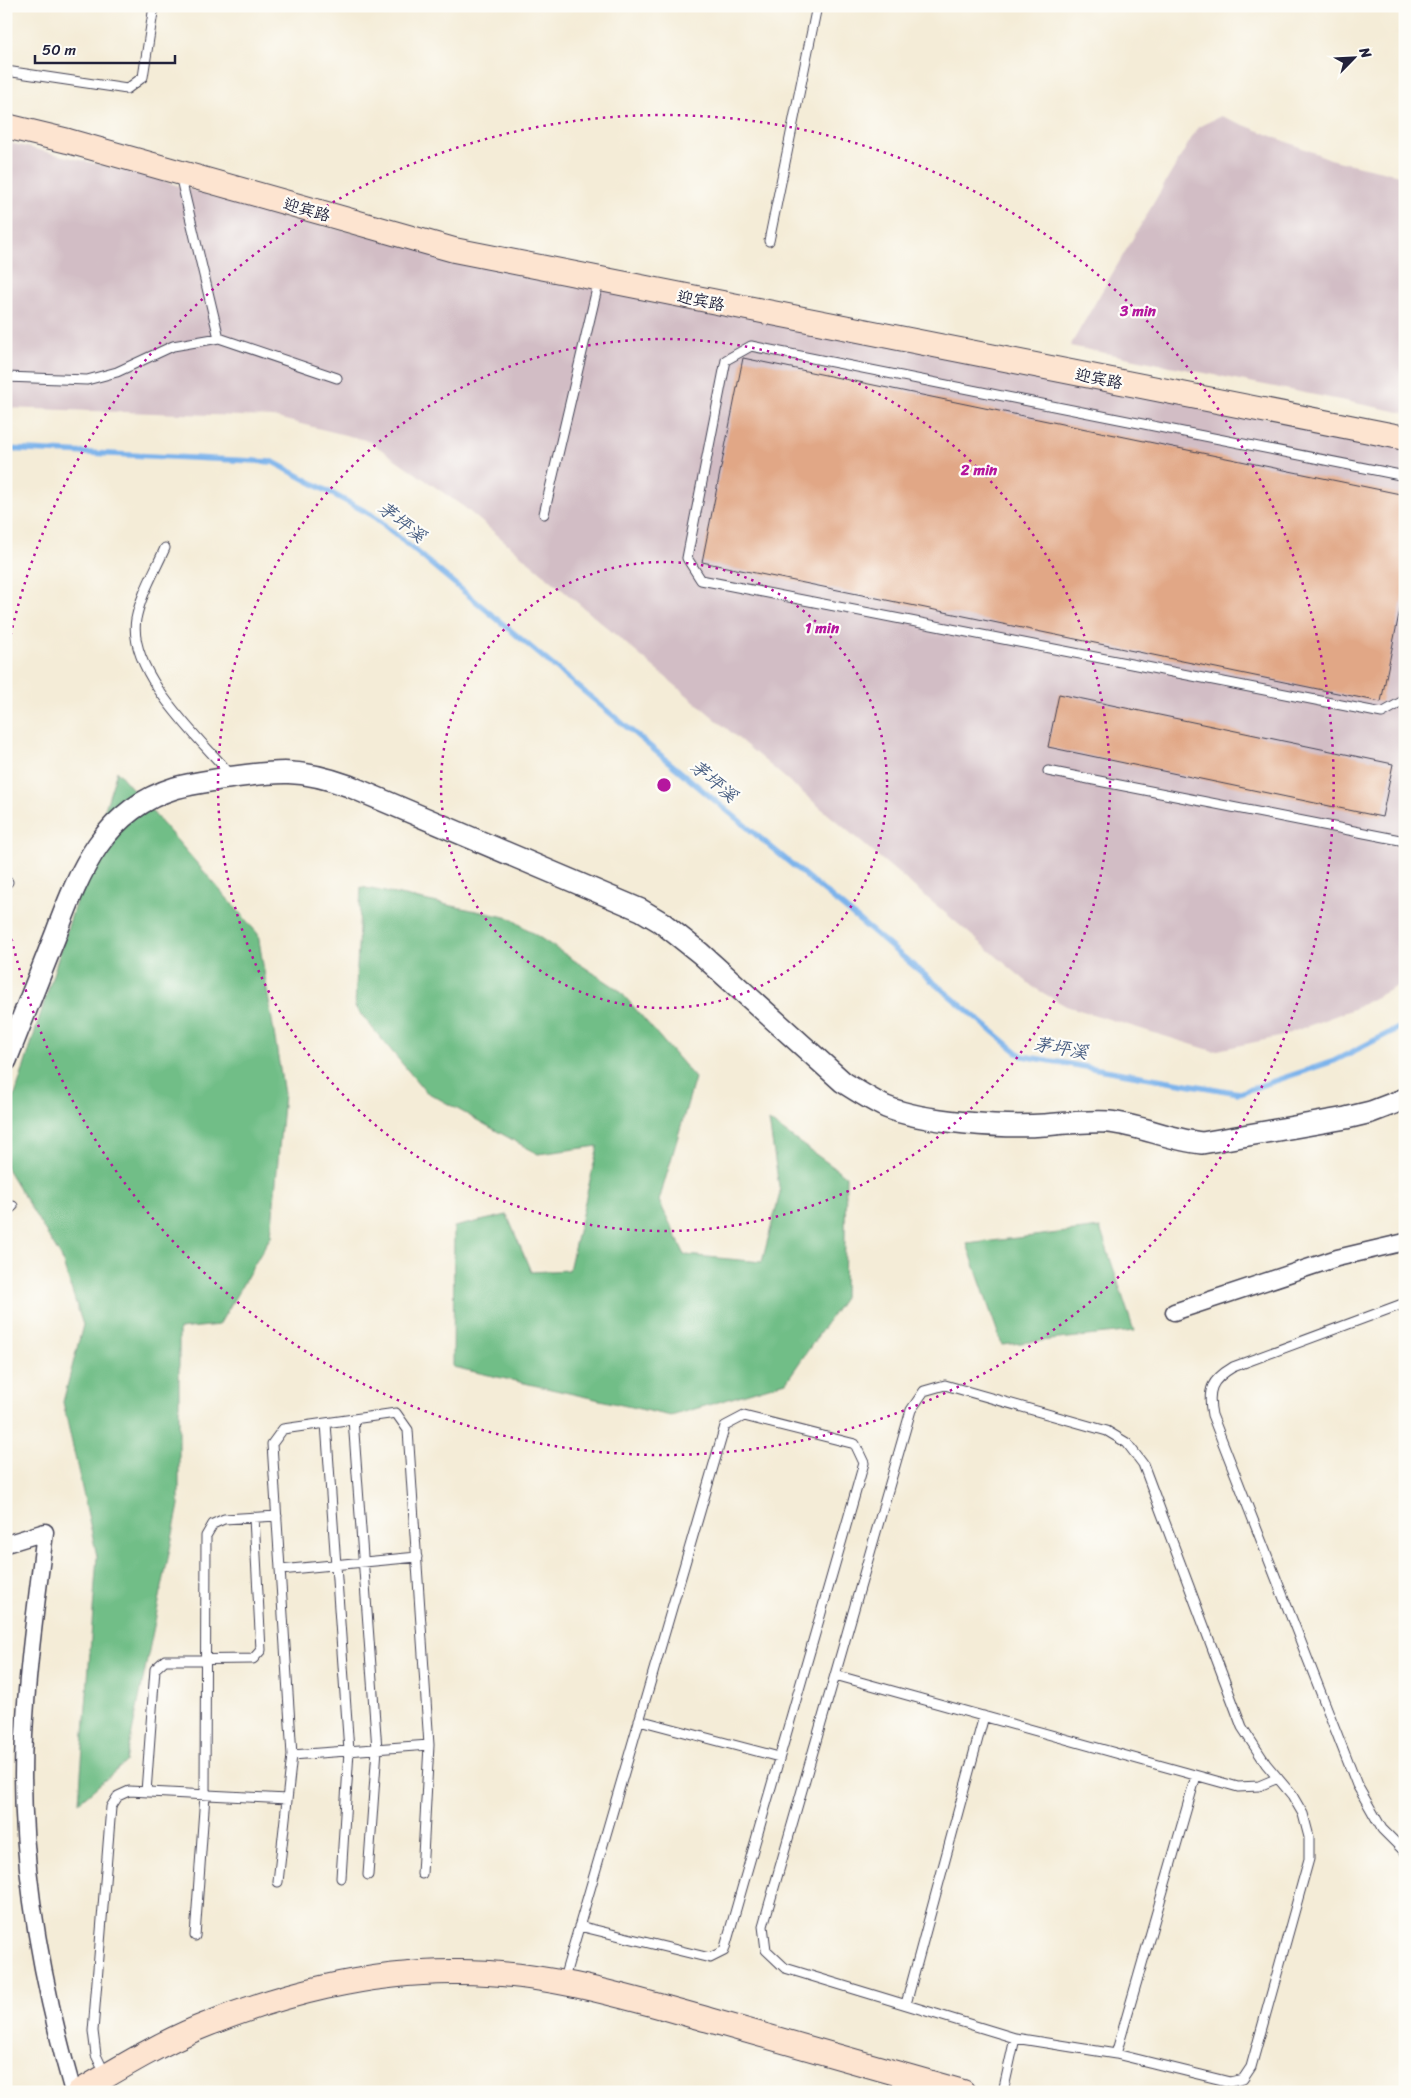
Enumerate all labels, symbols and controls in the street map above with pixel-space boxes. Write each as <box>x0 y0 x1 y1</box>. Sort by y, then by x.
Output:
scale bar <box>35 32 175 64</box>
north arrow <box>1328 32 1378 82</box>
text: 50 m <box>42 37 77 63</box>
text: N <box>1352 42 1379 63</box>
street label: 迎宾路 <box>280 189 334 230</box>
street label: 迎宾路 <box>675 282 727 319</box>
text: 3 min <box>1119 298 1157 324</box>
street label: 迎宾路 <box>1073 360 1125 397</box>
text: 2 min <box>960 457 998 483</box>
water label: 茅坪溪 <box>371 493 434 552</box>
text: 1 min <box>805 615 840 641</box>
water label: 茅坪溪 <box>683 751 746 811</box>
centre of rings <box>655 776 673 794</box>
water label: 茅坪溪 <box>1032 1028 1091 1069</box>

